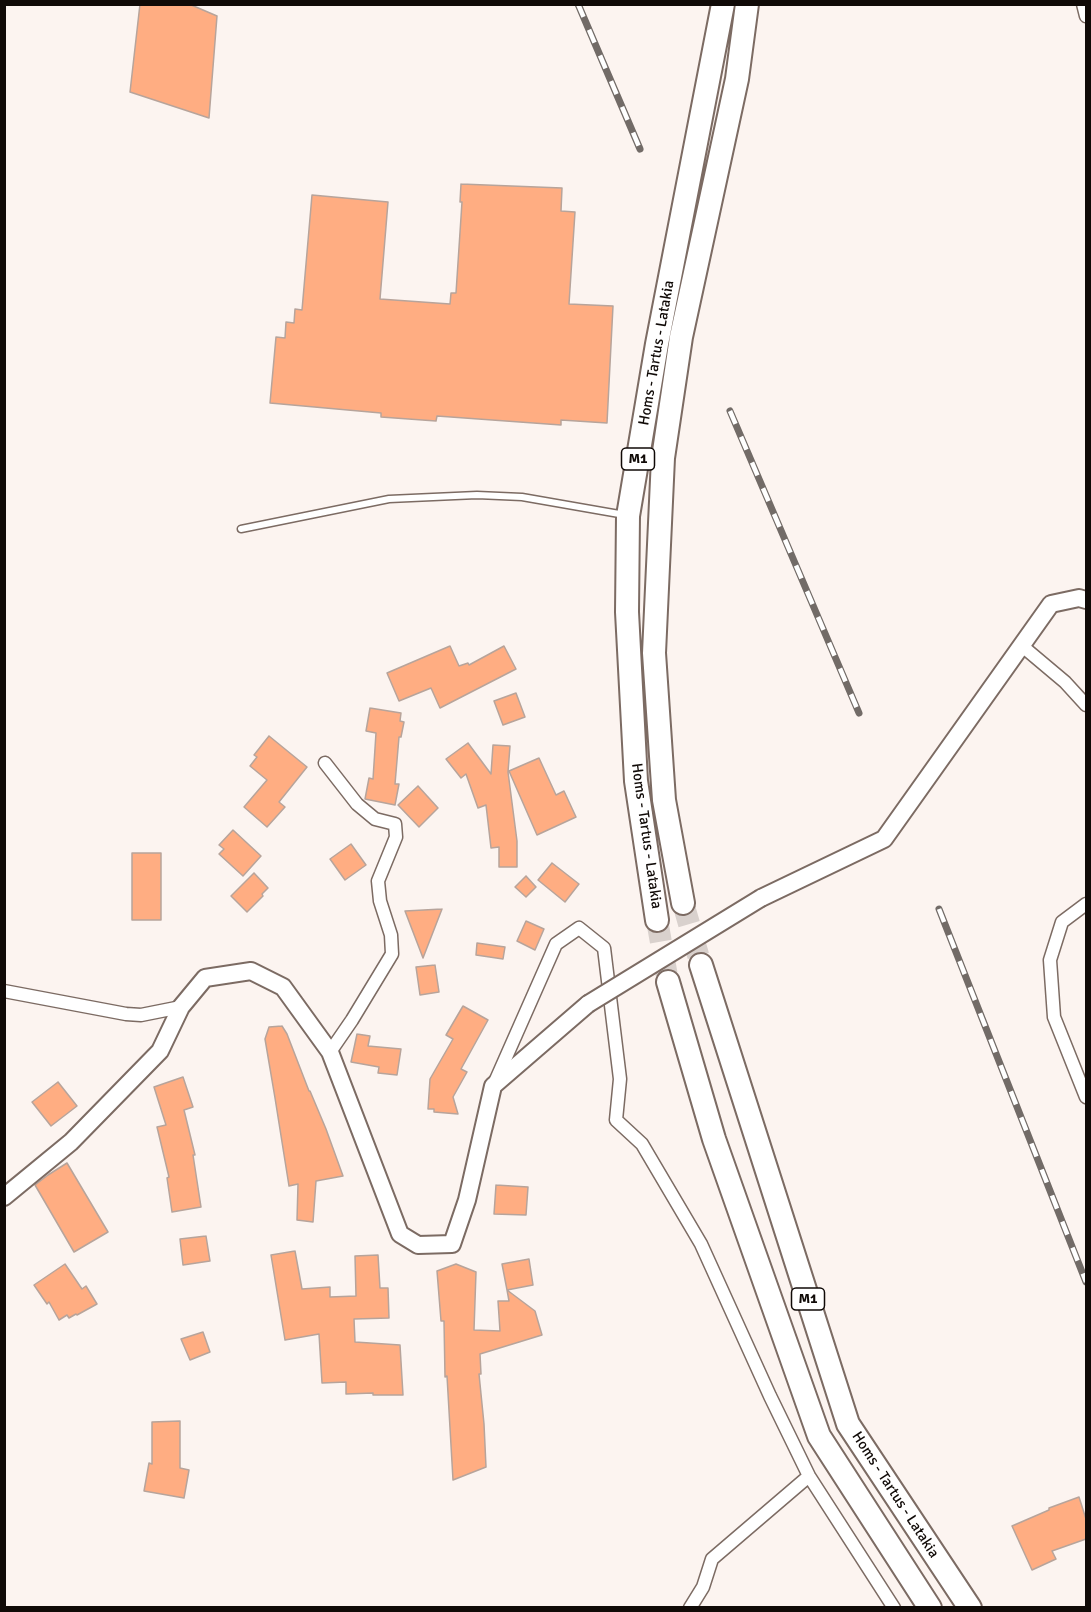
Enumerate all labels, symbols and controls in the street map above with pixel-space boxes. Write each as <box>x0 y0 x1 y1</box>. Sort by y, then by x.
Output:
street label: Homs - Tartus - Latakia <box>635 279 679 427</box>
road number: M1 <box>622 448 654 470</box>
street label: Homs - Tartus - Latakia <box>627 762 665 910</box>
road number: M1 <box>792 1288 824 1310</box>
street label: Homs - Tartus - Latakia <box>847 1428 943 1562</box>

